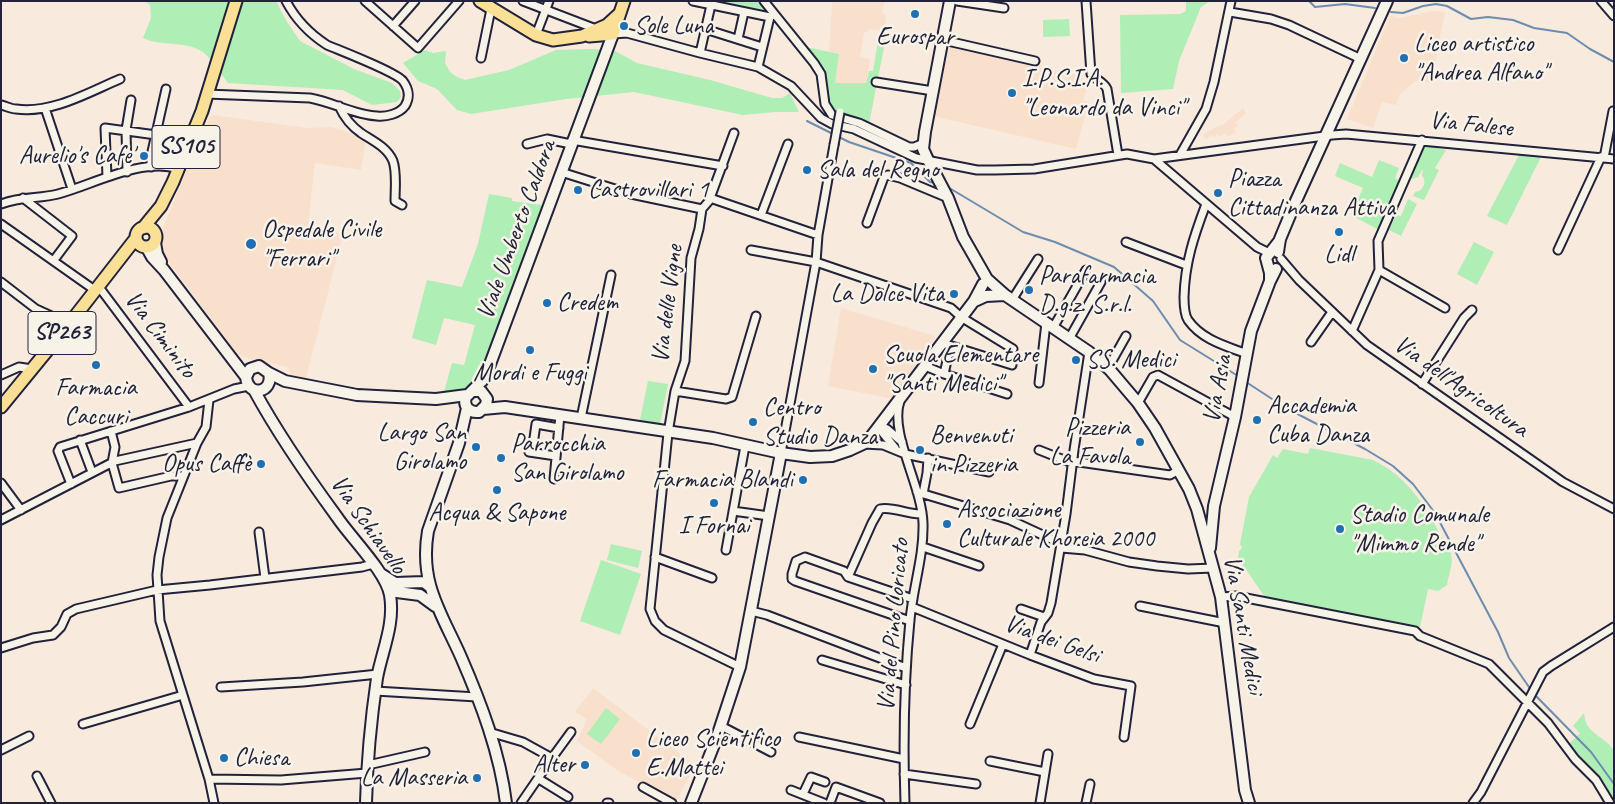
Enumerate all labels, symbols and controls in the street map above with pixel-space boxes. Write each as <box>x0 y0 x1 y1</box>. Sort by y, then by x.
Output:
marker: Eurospar <box>909 8 921 20</box>
place label: Sole Luna <box>634 11 713 41</box>
marker: Sole Luna <box>618 20 630 32</box>
place label: Eurospar <box>876 22 954 52</box>
place label: Liceo artistico "Andrea Alfano" <box>1414 29 1547 88</box>
marker: Liceo artistico "Andrea Alfano" <box>1398 52 1410 64</box>
place label: I.P.S.I.A. "Leonardo da Vinci" <box>1022 64 1185 123</box>
marker: I.P.S.I.A. "Leonardo da Vinci" <box>1006 87 1018 99</box>
street label: Via Falese <box>1428 106 1514 144</box>
road number: SS105 <box>152 125 220 168</box>
street label: Viale Umberto Caldora <box>471 136 563 324</box>
place label: Aurelio's Cafe' <box>19 141 134 171</box>
marker: Aurelio's Cafe' <box>138 150 150 162</box>
place label: Sala del Regno <box>817 155 939 185</box>
marker: Sala del Regno <box>801 164 813 176</box>
place label: Piazza Cittadinanza Attiva <box>1228 164 1395 223</box>
place label: Castrovillari 1 <box>588 175 709 205</box>
marker: Castrovillari 1 <box>572 184 584 196</box>
marker: Piazza Cittadinanza Attiva <box>1212 187 1224 199</box>
place label: Ospedale Civile "Ferrari" <box>262 215 381 274</box>
marker: Lidl <box>1333 226 1345 238</box>
marker: Ospedale Civile "Ferrari" <box>244 237 258 251</box>
place label: Lidl <box>1324 240 1354 270</box>
street label: Via delle Vigne <box>646 243 690 365</box>
place label: Parafarmacia D.g.z. S.r.l. <box>1039 261 1155 320</box>
place label: La Dolce Vita <box>830 279 944 309</box>
marker: Parafarmacia D.g.z. S.r.l. <box>1023 284 1035 296</box>
street label: Via Ciminito <box>118 286 202 384</box>
place label: Credem <box>557 288 618 318</box>
marker: La Dolce Vita <box>948 288 960 300</box>
marker: Credem <box>541 297 553 309</box>
road number: SP263 <box>28 312 96 354</box>
street label: Via dell'Agricoltura <box>1388 330 1534 444</box>
place label: Scuola Elementare "Santi Medici" <box>883 340 1038 399</box>
marker: Mordi e Fuggi <box>524 344 536 356</box>
place label: SS. Medici <box>1086 345 1175 375</box>
street label: Via Asia <box>1197 353 1239 425</box>
marker: SS. Medici <box>1070 354 1082 366</box>
place label: Mordi e Fuggi <box>473 358 587 388</box>
marker: Farmacia Caccuri <box>90 359 102 371</box>
marker: Scuola Elementare "Santi Medici" <box>867 363 879 375</box>
place label: Farmacia Caccuri <box>56 373 136 432</box>
place label: Accademia Cuba Danza <box>1267 391 1369 450</box>
place label: Centro Studio Danza <box>763 393 877 452</box>
place label: Pizzeria La Favola <box>1050 413 1130 472</box>
marker: Accademia Cuba Danza <box>1251 414 1263 426</box>
marker: Centro Studio Danza <box>747 416 759 428</box>
place label: Largo San Girolamo <box>378 418 466 477</box>
place label: Benvenuti in Pizzeria <box>930 421 1017 480</box>
place label: Parrocchia San Girolamo <box>511 429 623 488</box>
marker: Pizzeria La Favola <box>1134 436 1146 448</box>
marker: Largo San Girolamo <box>470 441 482 453</box>
marker: Benvenuti in Pizzeria <box>914 444 926 456</box>
place label: Opus Caffè <box>162 449 251 479</box>
marker: Parrocchia San Girolamo <box>495 452 507 464</box>
marker: Opus Caffè <box>255 458 267 470</box>
place label: Farmacia Blandi <box>652 465 793 495</box>
street label: Via Schiavello <box>323 470 413 580</box>
marker: Farmacia Blandi <box>797 474 809 486</box>
marker: Acqua & Sapone <box>491 484 503 496</box>
place label: Associazione Culturale Khoreia 2000 <box>957 495 1154 554</box>
marker: I Fornai <box>708 497 720 509</box>
place label: Acqua & Sapone <box>429 498 565 528</box>
place label: Stadio Comunale "Mimmo Rende" <box>1350 500 1489 559</box>
place label: I Fornai <box>679 511 749 541</box>
marker: Associazione Culturale Khoreia 2000 <box>941 518 953 530</box>
marker: Stadio Comunale "Mimmo Rende" <box>1334 523 1346 535</box>
street label: Via del Pino Loricato <box>872 537 916 713</box>
street label: Via Santi Medici <box>1216 553 1270 697</box>
street label: Via dei Gelsi <box>1000 609 1104 671</box>
place label: Liceo Scientifico E.Mattei <box>646 724 780 783</box>
place label: Chiesa <box>234 743 289 773</box>
marker: Liceo Scientifico E.Mattei <box>630 747 642 759</box>
place label: Alter <box>533 750 575 780</box>
marker: Chiesa <box>218 752 230 764</box>
marker: Alter <box>579 759 591 771</box>
place label: La Masseria <box>361 763 467 793</box>
marker: La Masseria <box>471 772 483 784</box>

